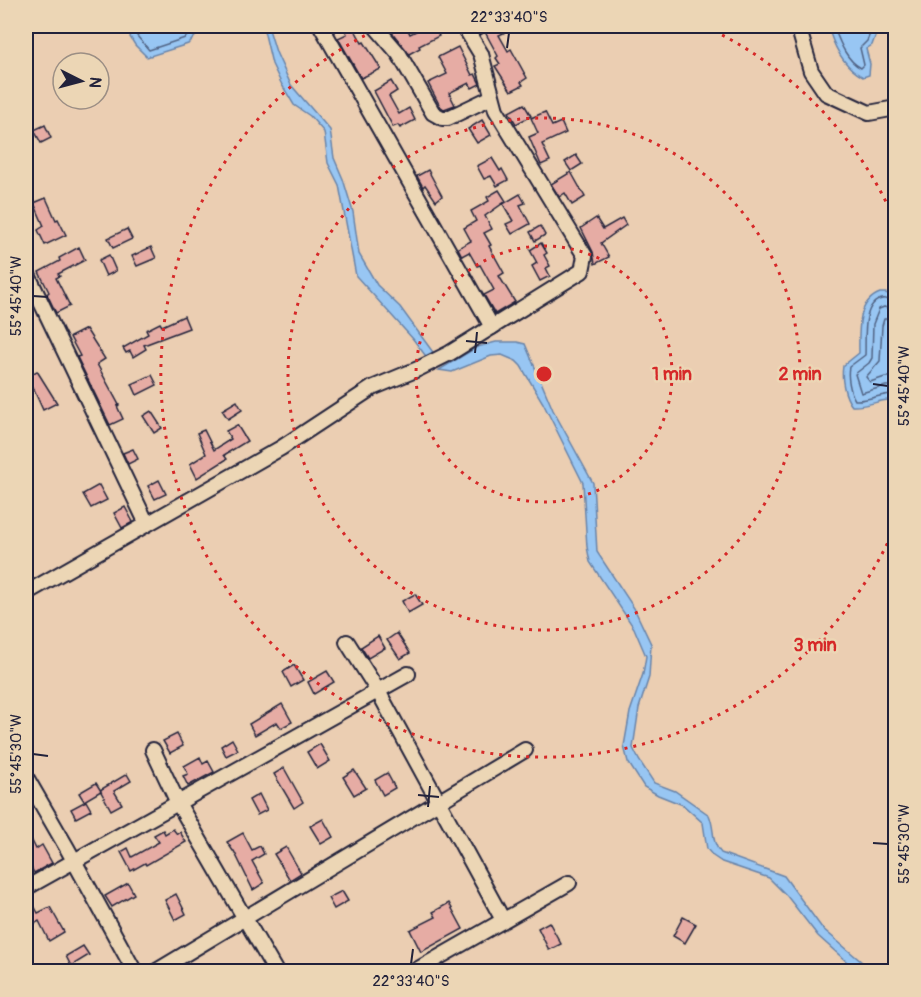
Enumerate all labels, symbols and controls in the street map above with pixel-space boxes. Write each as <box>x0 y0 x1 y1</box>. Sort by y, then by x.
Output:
text: 22°33'40"S <box>471 8 547 27</box>
north arrow <box>51 51 111 111</box>
text: N <box>84 76 105 89</box>
text: 55°45'40"W <box>7 256 26 336</box>
text: 55°45'40"W <box>895 346 914 426</box>
text: 1 min <box>652 363 692 386</box>
text: 2 min <box>778 363 822 386</box>
centre of rings <box>534 364 554 384</box>
text: 3 min <box>793 634 837 657</box>
text: 55°45'30"W <box>7 714 26 794</box>
text: 55°45'30"W <box>895 804 914 884</box>
text: 22°33'40"S <box>373 972 449 991</box>

